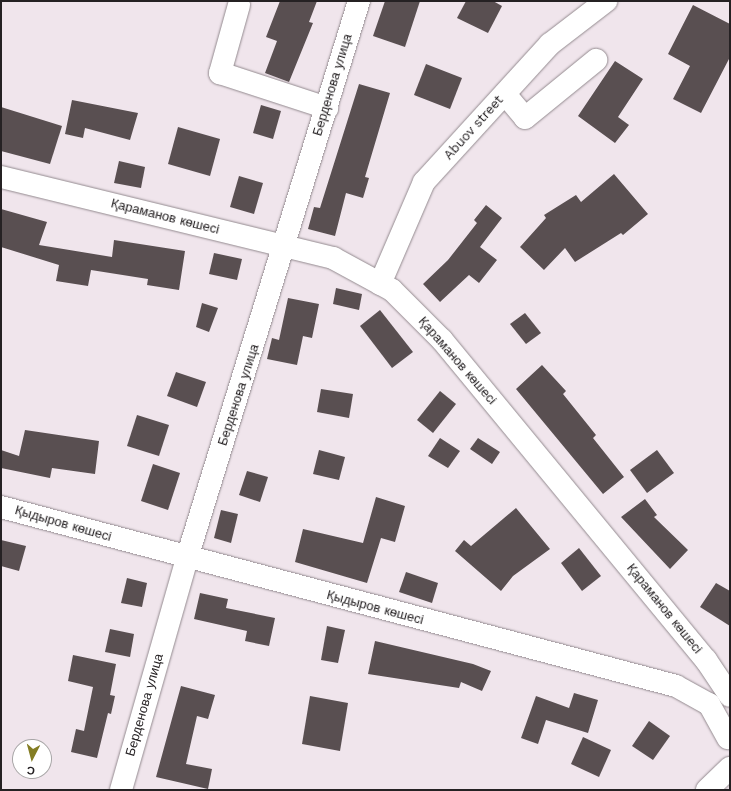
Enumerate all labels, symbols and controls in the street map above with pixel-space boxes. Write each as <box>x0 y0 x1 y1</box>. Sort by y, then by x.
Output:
street label: Берденова улица <box>310 32 356 138</box>
street label: Abuov street <box>441 93 507 163</box>
street label: Қараманов көшесі <box>109 196 221 238</box>
street label: Қараманов көшесі <box>415 314 499 408</box>
street label: Берденова улица <box>215 342 263 448</box>
street label: Қыдыров көшесі <box>13 503 113 545</box>
street label: Қараманов көшесі <box>623 561 705 657</box>
street label: Қыдыров көшесі <box>325 588 425 628</box>
street label: Берденова улица <box>123 652 167 758</box>
north arrow <box>12 739 52 779</box>
text: С <box>26 764 35 777</box>

